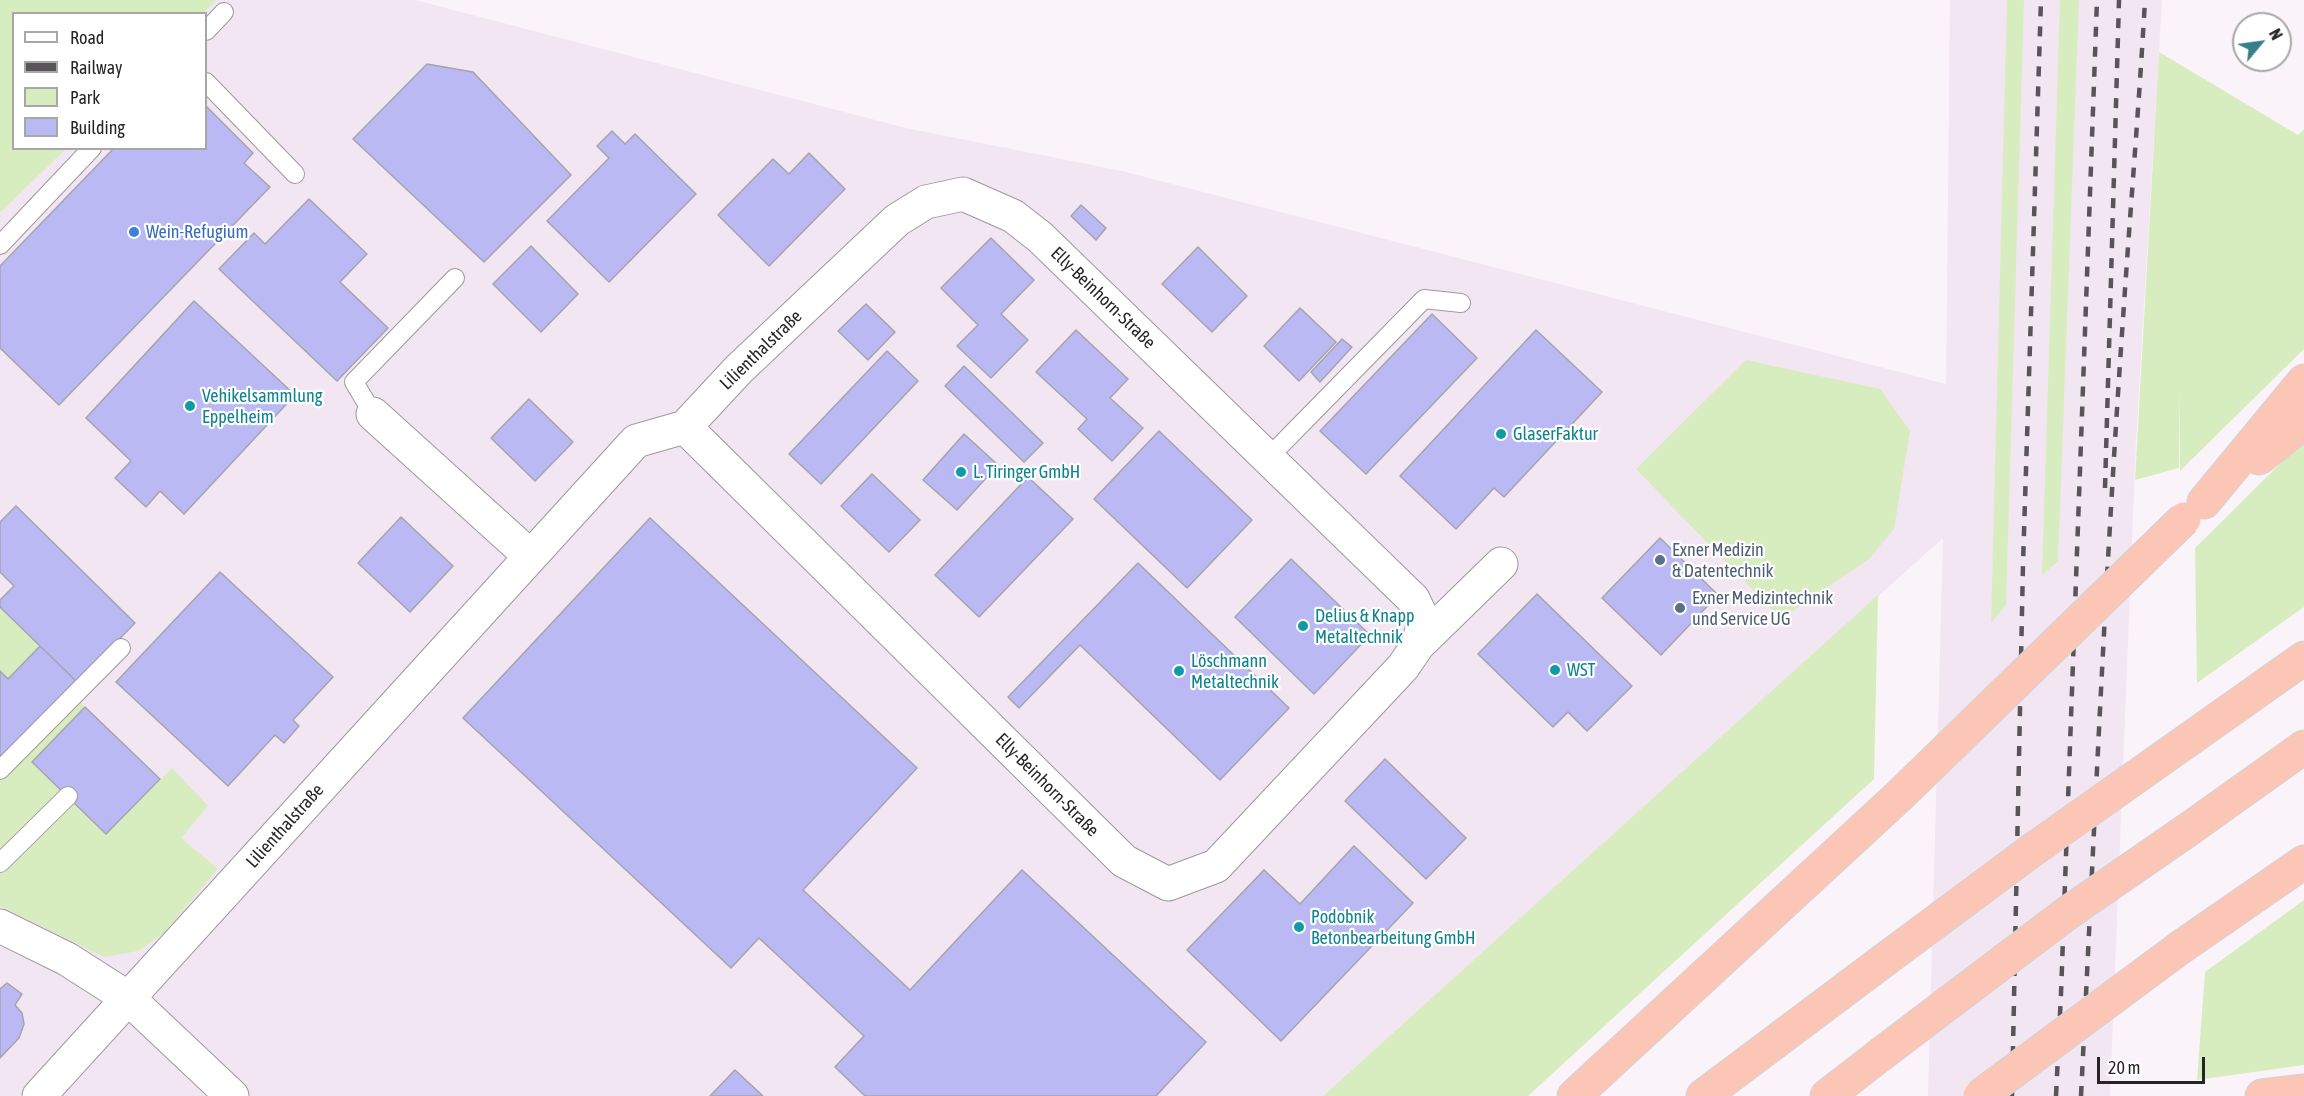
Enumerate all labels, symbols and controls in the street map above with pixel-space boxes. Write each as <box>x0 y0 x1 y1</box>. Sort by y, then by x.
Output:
legend <box>12 12 207 150</box>
north arrow <box>2232 12 2292 72</box>
text: N <box>2266 26 2286 43</box>
text: Road <box>70 27 104 48</box>
text: Railway <box>70 57 122 78</box>
text: Park <box>70 87 100 108</box>
text: Building <box>70 117 125 138</box>
place label: Wein-Refugium <box>146 221 248 243</box>
marker: Wein-Refugium <box>127 225 141 239</box>
street label: Elly-Beinhorn-Straße <box>1046 243 1160 353</box>
street label: Lilienthalstraße <box>716 306 806 394</box>
place label: Vehikelsammlung Eppelheim <box>202 385 322 428</box>
marker: Vehikelsammlung Eppelheim <box>183 399 197 413</box>
place label: GlaserFaktur <box>1513 423 1598 445</box>
marker: GlaserFaktur <box>1494 427 1508 441</box>
place label: L. Tiringer GmbH <box>973 461 1080 483</box>
marker: L. Tiringer GmbH <box>954 465 968 479</box>
place label: Exner Medizin & Datentechnik <box>1672 539 1773 582</box>
marker: Exner Medizin & Datentechnik <box>1653 553 1667 567</box>
place label: Exner Medizintechnik und Service UG <box>1692 587 1833 630</box>
marker: Exner Medizintechnik und Service UG <box>1673 601 1687 615</box>
place label: Delius & Knapp Metaltechnik <box>1315 605 1414 648</box>
marker: Delius & Knapp Metaltechnik <box>1296 619 1310 633</box>
place label: Löschmann Metaltechnik <box>1191 650 1279 692</box>
place label: WST <box>1567 659 1596 681</box>
marker: WST <box>1548 663 1562 677</box>
marker: Löschmann Metaltechnik <box>1172 664 1186 678</box>
street label: Elly-Beinhorn-Straße <box>991 729 1103 841</box>
street label: Lilienthalstraße <box>242 780 328 872</box>
place label: Podobnik Betonbearbeitung GmbH <box>1311 906 1475 948</box>
marker: Podobnik Betonbearbeitung GmbH <box>1292 920 1306 934</box>
scale bar <box>2100 1045 2208 1083</box>
text: 20 m <box>2108 1057 2140 1078</box>

